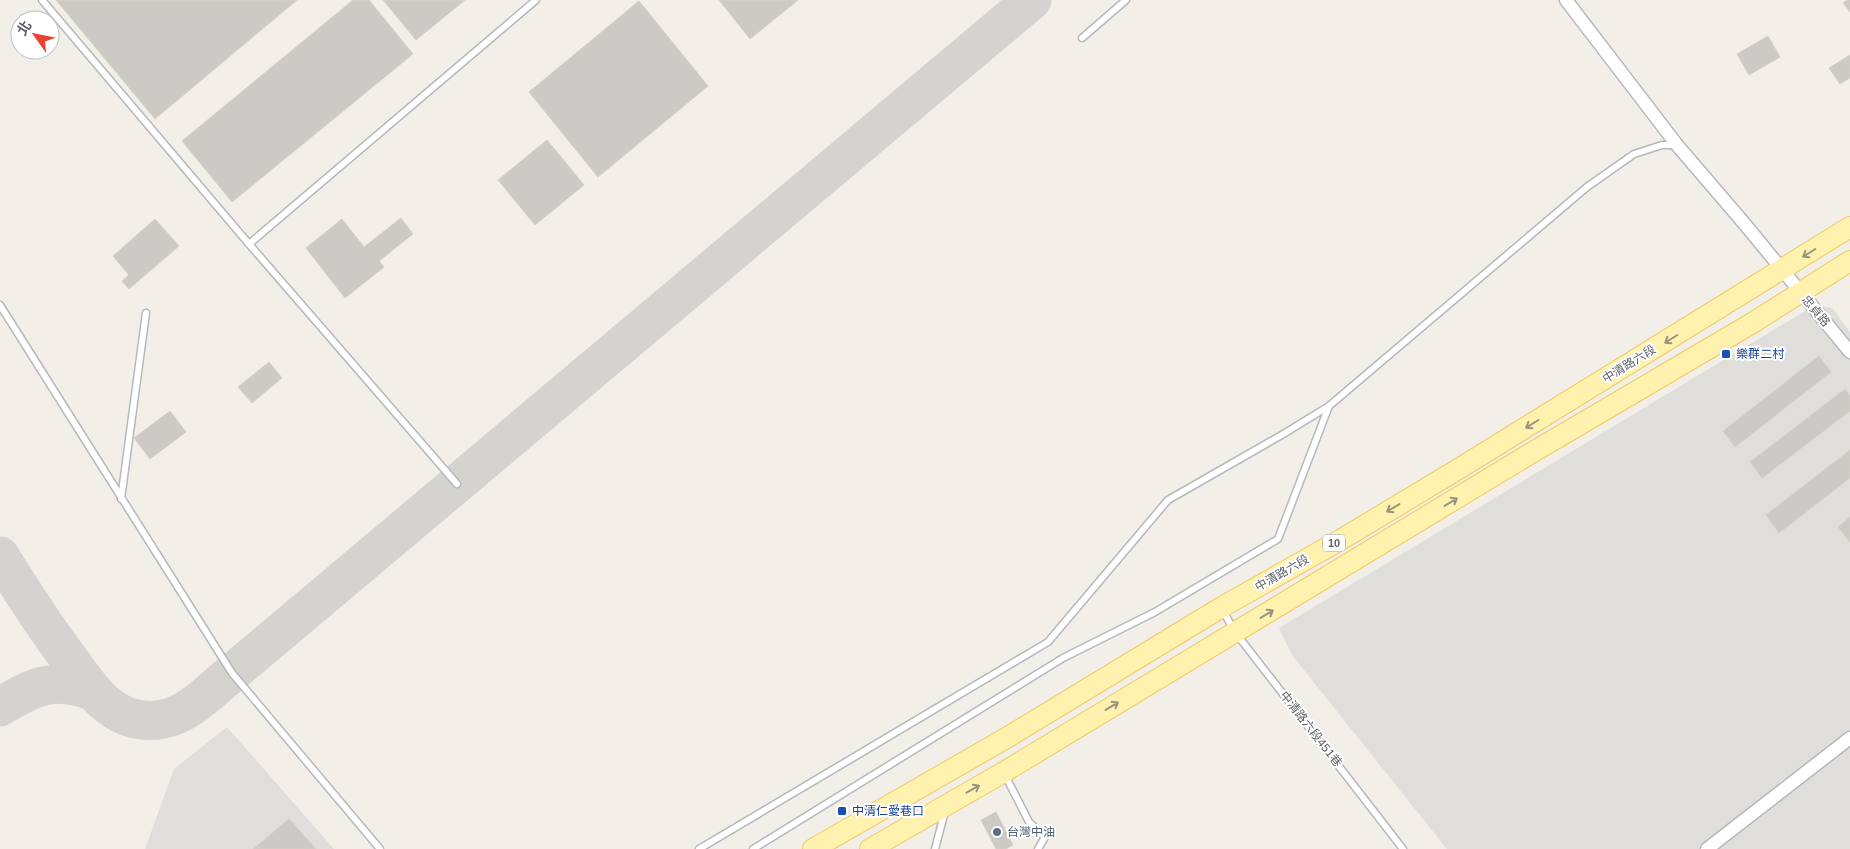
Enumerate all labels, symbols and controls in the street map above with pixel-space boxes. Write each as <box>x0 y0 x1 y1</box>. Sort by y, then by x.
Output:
north arrow <box>10 10 60 60</box>
text: 北 <box>14 18 35 38</box>
one-way arrow <box>1802 248 1816 258</box>
street label: 忠貞路 <box>1799 293 1833 329</box>
one-way arrow <box>1664 334 1678 344</box>
street label: 中清路六段 <box>1600 342 1658 386</box>
place label: 樂群二村 <box>1736 347 1785 361</box>
marker: 樂群二村 <box>1720 348 1732 360</box>
one-way arrow <box>1526 419 1540 429</box>
one-way arrow <box>1443 497 1457 507</box>
one-way arrow <box>1387 504 1401 514</box>
road number: 10 <box>1323 534 1345 552</box>
street label: 中清路六段 <box>1253 552 1311 594</box>
one-way arrow <box>1259 608 1273 618</box>
street label: 中清路六段451巷 <box>1277 688 1345 770</box>
one-way arrow <box>1105 701 1119 711</box>
one-way arrow <box>965 784 979 794</box>
place label: 中清仁愛巷口 <box>852 804 924 818</box>
marker: 中清仁愛巷口 <box>836 805 848 817</box>
place label: 台灣中油 <box>1007 825 1055 839</box>
marker: 台灣中油 <box>991 826 1003 838</box>

